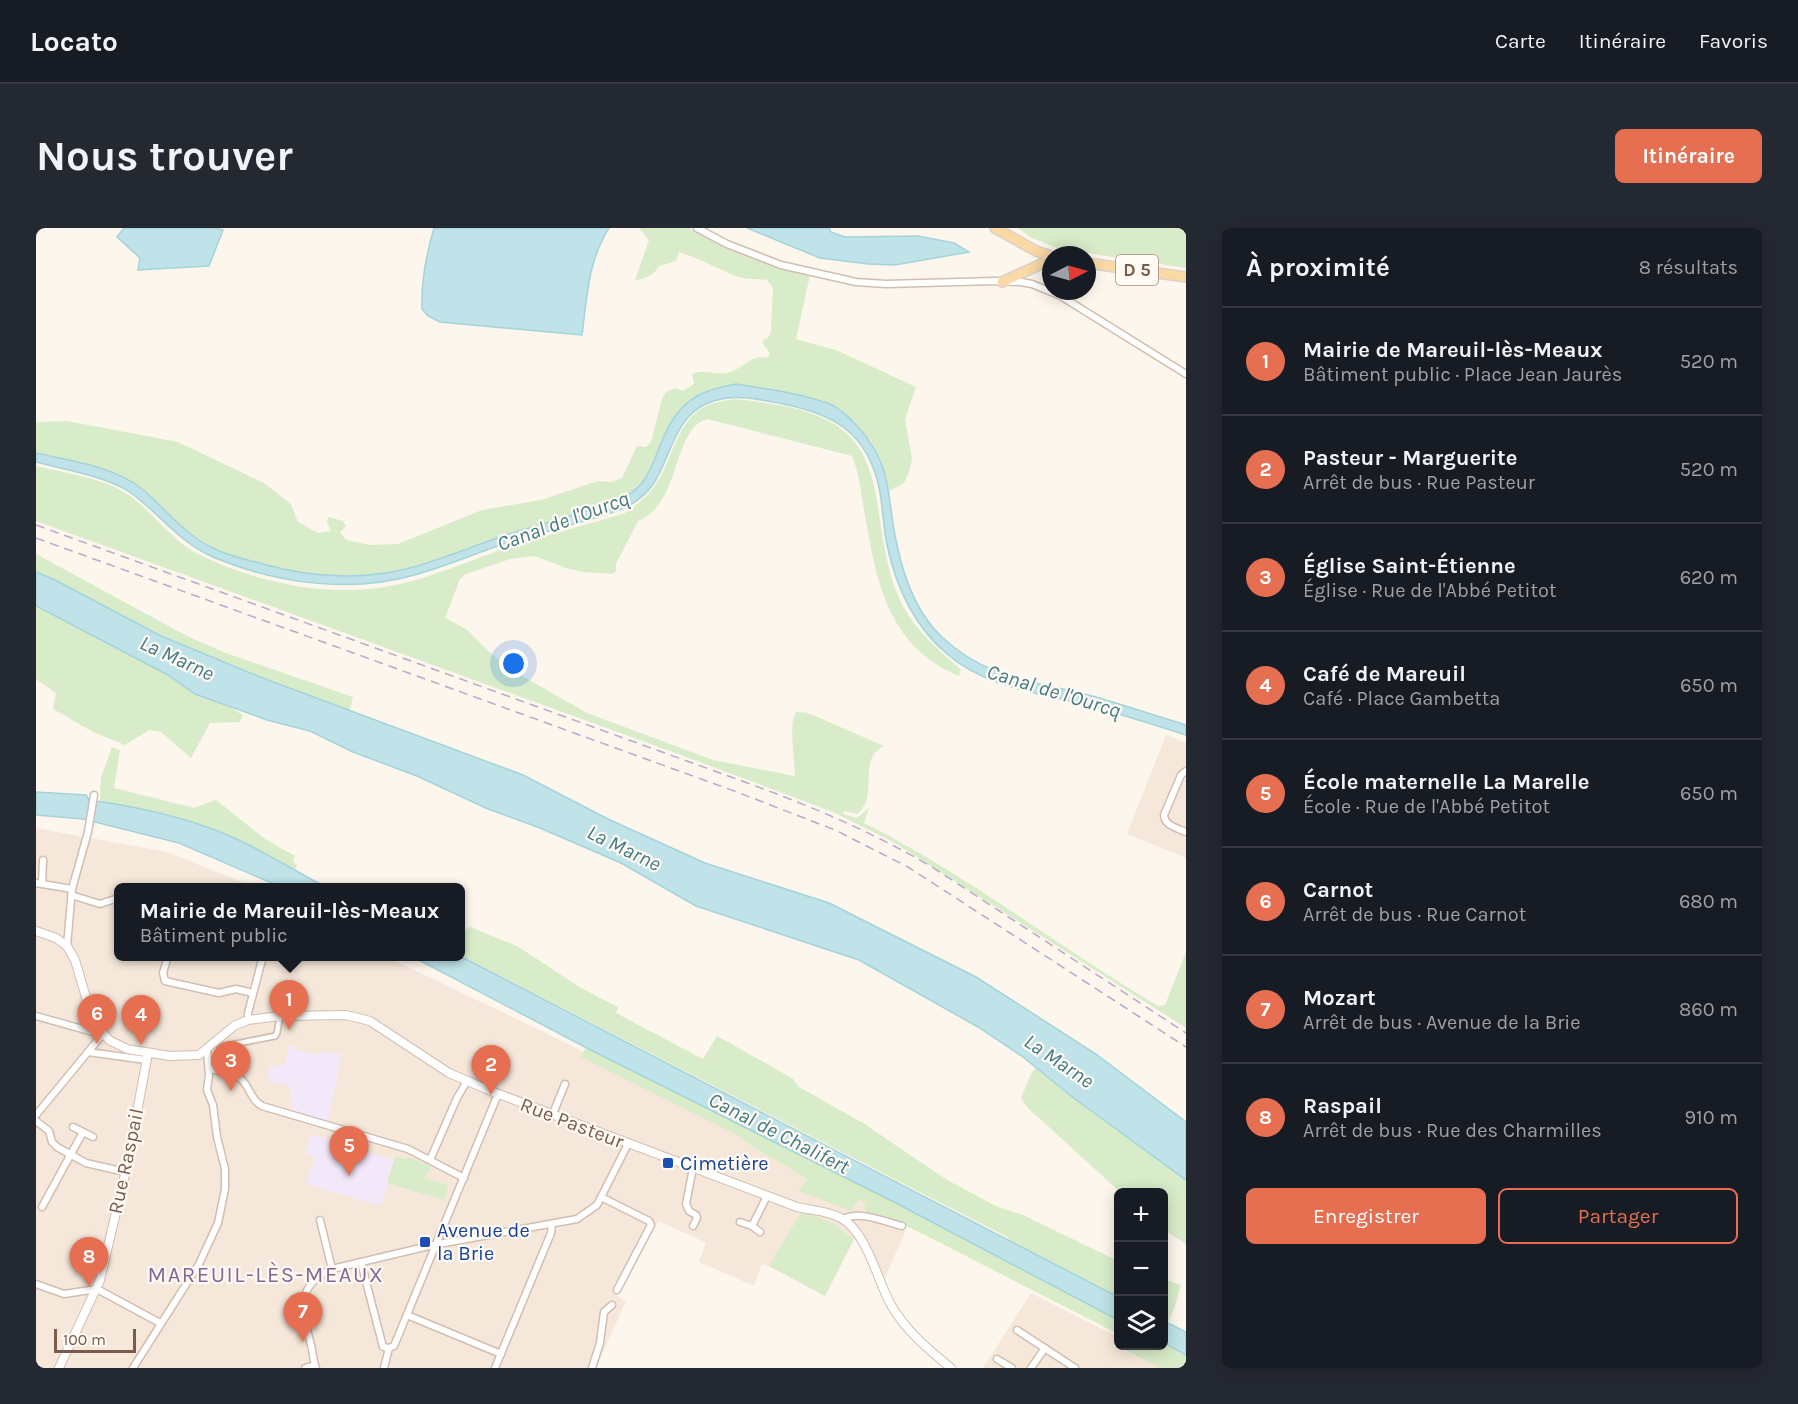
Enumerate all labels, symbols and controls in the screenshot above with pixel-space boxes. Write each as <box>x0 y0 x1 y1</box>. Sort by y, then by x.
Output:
text: Locato <box>30 25 118 58</box>
text: Carte <box>1495 29 1546 53</box>
text: Itinéraire <box>1579 29 1666 53</box>
text: Favoris <box>1699 29 1768 53</box>
button: Itinéraire <box>1615 129 1762 183</box>
text: Nous trouver <box>36 131 293 181</box>
north arrow <box>1042 246 1096 300</box>
text: À proximité <box>1246 252 1390 283</box>
road number: D 5 <box>1116 255 1158 285</box>
text: 8 résultats <box>1639 256 1738 279</box>
text: Mairie de Mareuil-lès-Meaux <box>1303 337 1602 363</box>
text: 1 <box>1262 350 1269 373</box>
text: 520 m <box>1680 350 1738 373</box>
text: Bâtiment public · Place Jean Jaurès <box>1303 363 1622 386</box>
text: Pasteur - Marguerite <box>1303 445 1517 471</box>
text: 2 <box>1259 458 1272 481</box>
text: 520 m <box>1680 458 1738 481</box>
text: Arrêt de bus · Rue Pasteur <box>1303 471 1535 494</box>
water label: Canal de l'Ourcq <box>494 486 632 556</box>
text: Église Saint-Étienne <box>1303 553 1516 579</box>
text: 3 <box>1259 566 1272 589</box>
text: 620 m <box>1680 566 1738 589</box>
text: Église · Rue de l'Abbé Petitot <box>1303 579 1557 602</box>
water label: La Marne <box>136 630 218 686</box>
your location <box>499 649 528 678</box>
water label: Canal de l'Ourcq <box>984 659 1124 723</box>
text: Café de Mareuil <box>1303 661 1466 687</box>
text: 4 <box>1260 674 1271 697</box>
text: 650 m <box>1680 674 1738 697</box>
text: Café · Place Gambetta <box>1303 687 1500 710</box>
text: École maternelle La Marelle <box>1303 769 1589 795</box>
text: 5 <box>1260 782 1271 805</box>
text: 650 m <box>1680 782 1738 805</box>
text: École · Rue de l'Abbé Petitot <box>1303 795 1550 818</box>
water label: La Marne <box>583 820 665 876</box>
text: Carnot <box>1303 877 1373 903</box>
popup <box>114 883 465 961</box>
text: 6 <box>1259 890 1272 913</box>
text: 680 m <box>1679 890 1738 913</box>
text: Mairie de Mareuil-lès-Meaux <box>140 898 439 924</box>
text: Arrêt de bus · Rue Carnot <box>1303 903 1526 926</box>
text: Bâtiment public <box>140 924 288 947</box>
pin: 1 <box>270 980 308 1030</box>
text: Mozart <box>1303 985 1376 1011</box>
pin: 6 <box>78 994 116 1044</box>
pin: 4 <box>122 996 160 1045</box>
text: 7 <box>1261 998 1270 1021</box>
text: 860 m <box>1679 998 1738 1021</box>
text: Arrêt de bus · Avenue de la Brie <box>1303 1011 1581 1034</box>
water label: La Marne <box>1020 1029 1099 1093</box>
pin: 3 <box>212 1042 250 1091</box>
pin: 2 <box>472 1046 510 1095</box>
water label: Canal de Chalifert <box>705 1087 854 1179</box>
street label: Rue Pasteur <box>517 1093 628 1154</box>
text: Raspail <box>1303 1093 1382 1119</box>
street label: Rue Raspail <box>104 1106 148 1216</box>
text: 8 <box>1259 1106 1272 1129</box>
text: 910 m <box>1684 1106 1738 1129</box>
text: Arrêt de bus · Rue des Charmilles <box>1303 1119 1602 1142</box>
pin: 5 <box>330 1126 368 1176</box>
place label: Cimetière <box>680 1152 768 1175</box>
marker: Cimetière <box>661 1156 675 1170</box>
map controls <box>1114 1188 1168 1350</box>
button: + <box>1114 1188 1168 1242</box>
button: Enregistrer <box>1246 1188 1486 1244</box>
button: Partager <box>1498 1188 1738 1244</box>
place label: Avenue de la Brie <box>437 1219 530 1265</box>
marker: Avenue de la Brie <box>418 1235 432 1249</box>
pin: 8 <box>70 1238 108 1287</box>
button: − <box>1114 1242 1168 1296</box>
district label: MAREUIL-LÈS-MEAUX <box>148 1261 384 1288</box>
pin: 7 <box>284 1292 322 1342</box>
button: layers <box>1114 1296 1168 1350</box>
scale bar <box>54 1326 136 1354</box>
text: 100 m <box>63 1330 106 1349</box>

